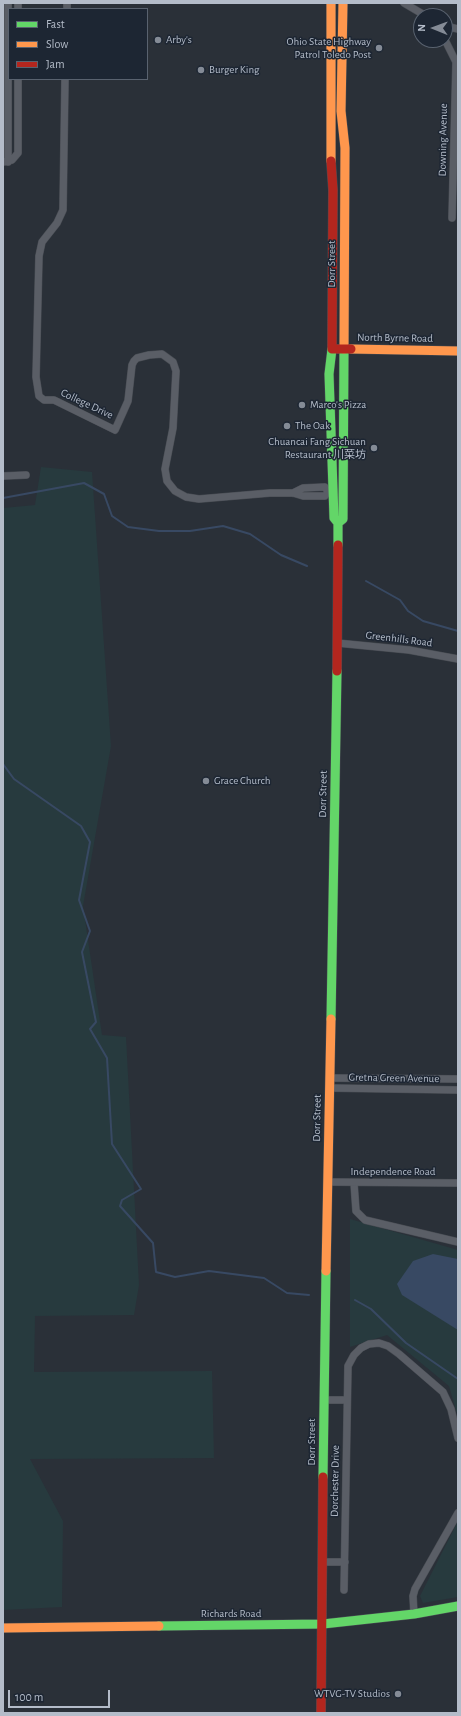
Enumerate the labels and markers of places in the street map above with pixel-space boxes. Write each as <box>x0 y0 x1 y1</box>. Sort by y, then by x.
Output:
place label: Arby's <box>166 33 192 47</box>
marker: Arby's <box>153 35 163 45</box>
place label: Ohio State Highway Patrol Toledo Post <box>286 35 371 61</box>
marker: Ohio State Highway Patrol Toledo Post <box>374 43 384 53</box>
place label: Burger King <box>209 63 259 77</box>
marker: Burger King <box>196 65 206 75</box>
place label: Marco's Pizza <box>310 398 366 412</box>
marker: Marco's Pizza <box>297 400 307 410</box>
place label: The Oak <box>295 419 330 433</box>
marker: The Oak <box>282 421 292 431</box>
place label: Chuancai Fang Sichuan Restaurant 川菜坊 <box>268 435 366 461</box>
marker: Chuancai Fang Sichuan Restaurant 川菜坊 <box>369 443 379 453</box>
place label: Grace Church <box>214 774 270 788</box>
marker: Grace Church <box>201 776 211 786</box>
place label: WTVG-TV Studios <box>314 1687 390 1701</box>
marker: WTVG-TV Studios <box>393 1689 403 1699</box>

